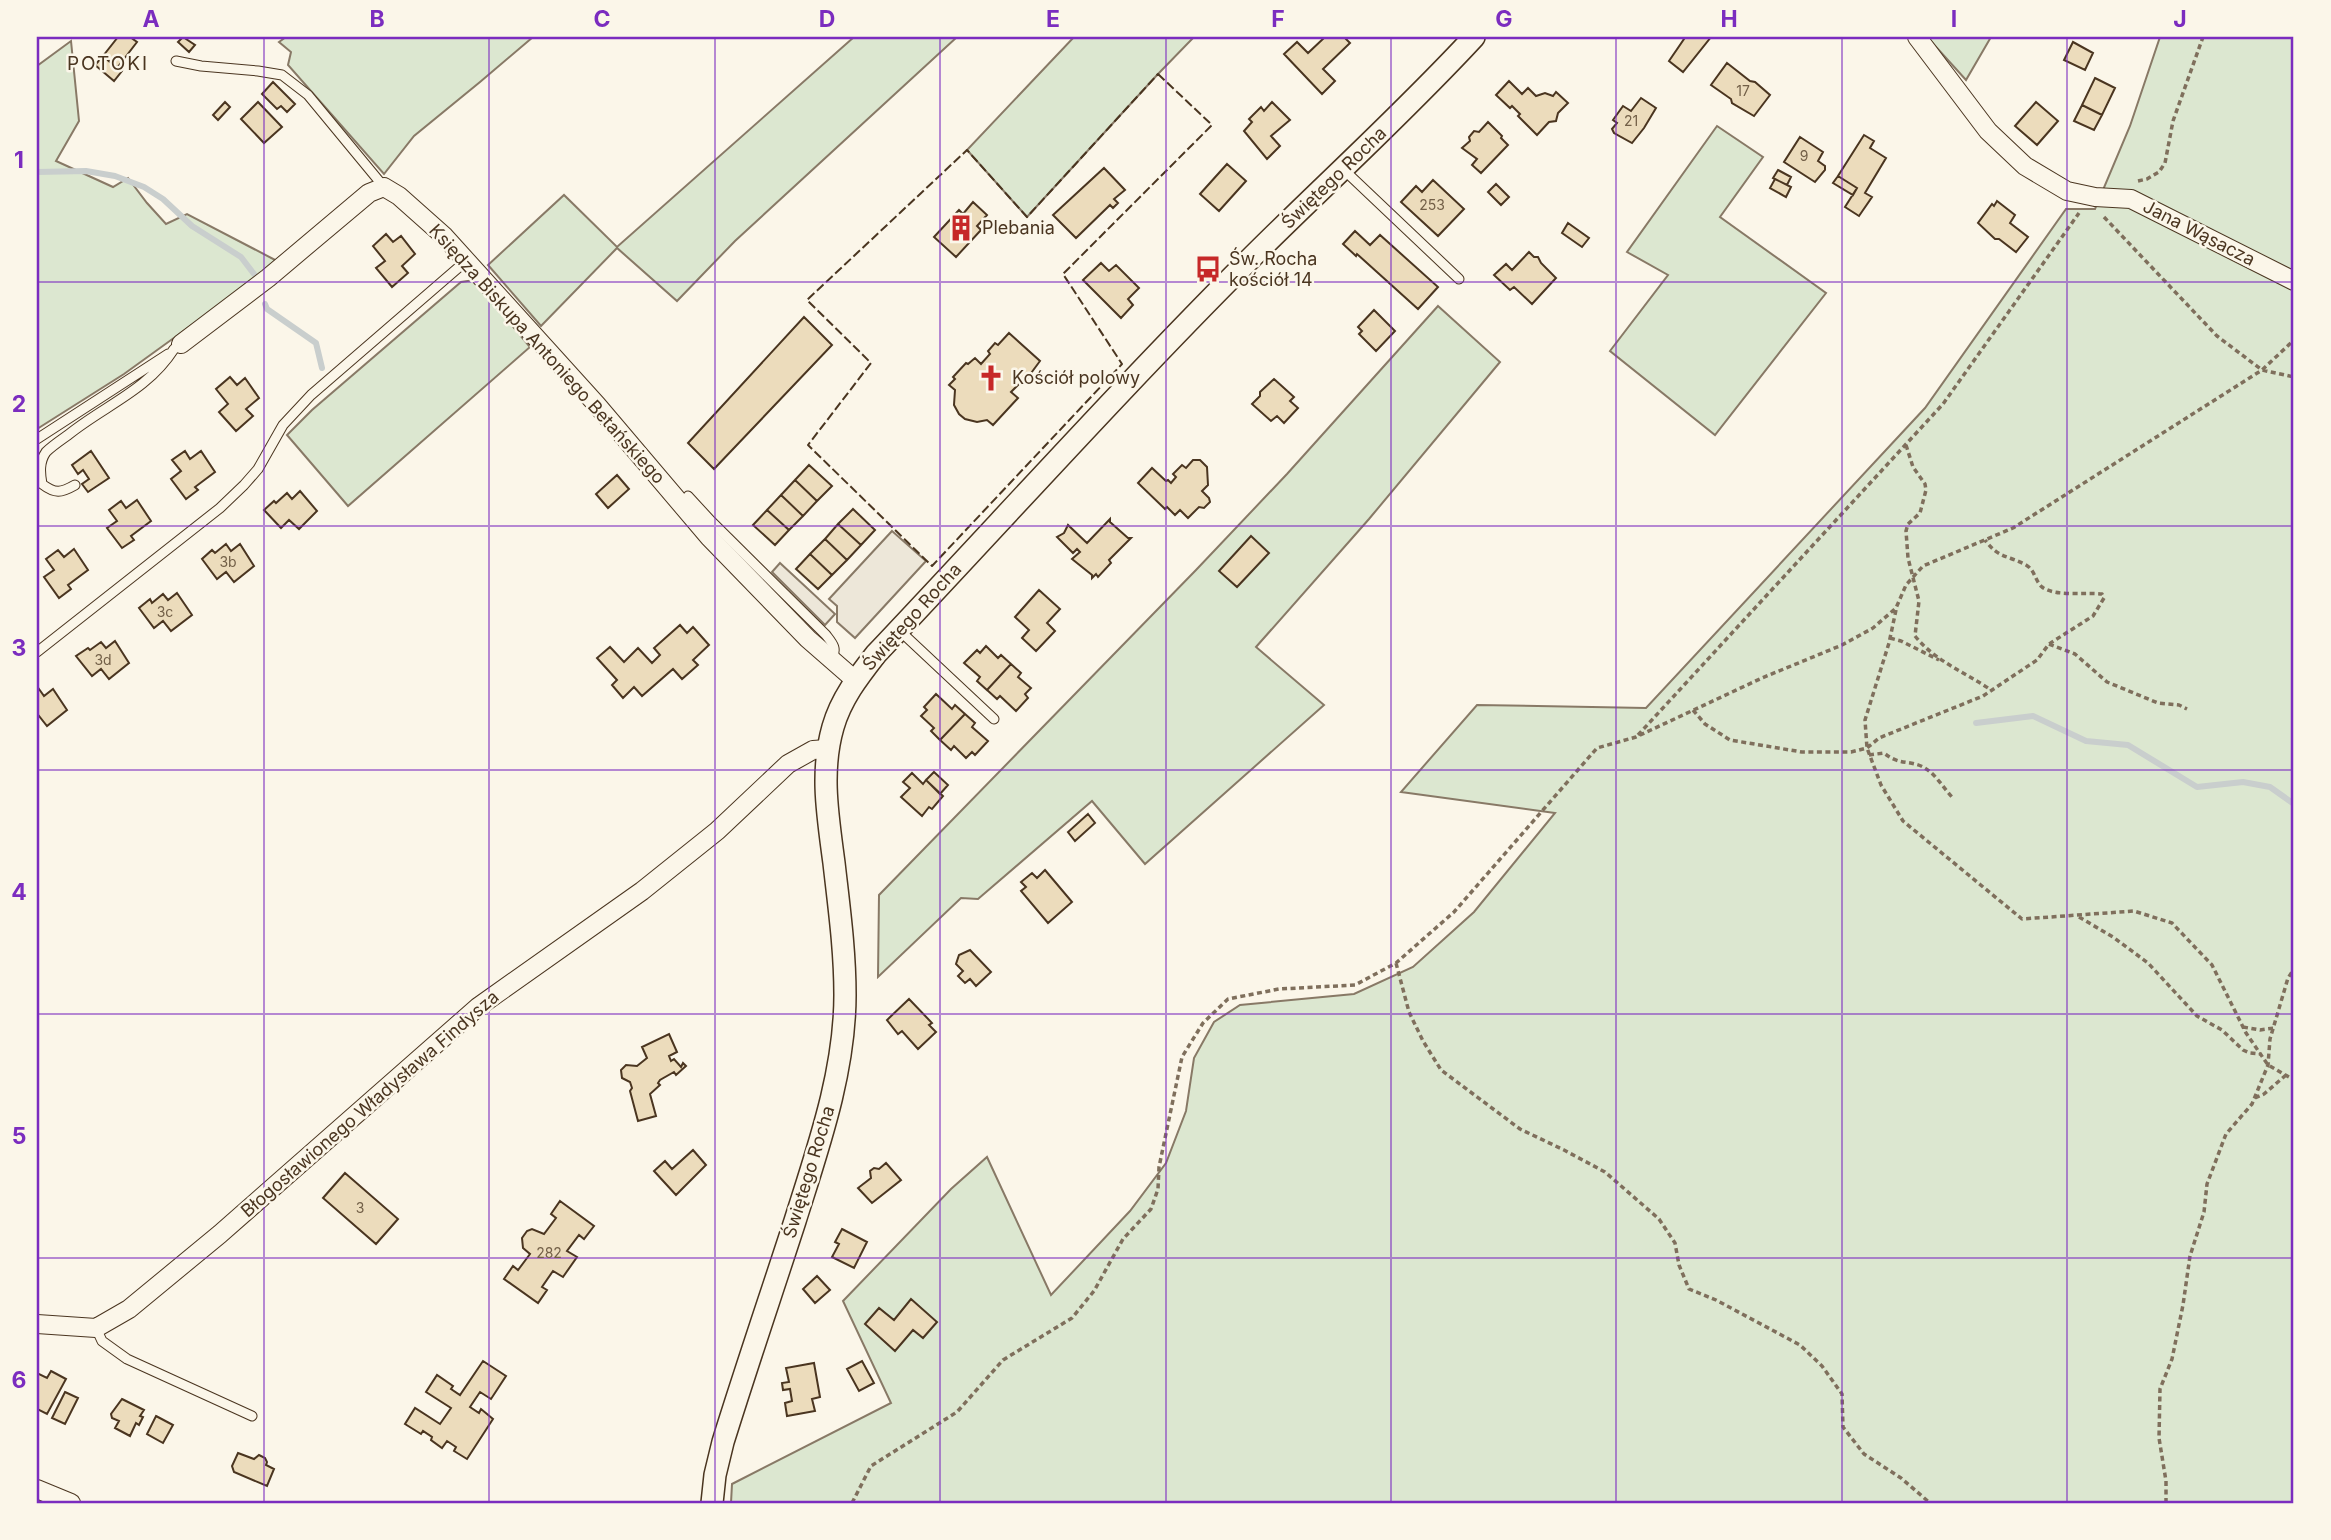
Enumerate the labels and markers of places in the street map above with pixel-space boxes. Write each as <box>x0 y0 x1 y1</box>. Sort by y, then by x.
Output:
building icon: Plebania <box>946 213 976 243</box>
place label: Plebania <box>982 217 1055 238</box>
place label: Św. Rocha kościół 14 <box>1229 247 1317 290</box>
bus stop icon: Św. Rocha kościół 14 <box>1193 254 1223 284</box>
church icon: Kościół polowy <box>976 363 1006 393</box>
place label: Kościół polowy <box>1012 367 1140 388</box>

